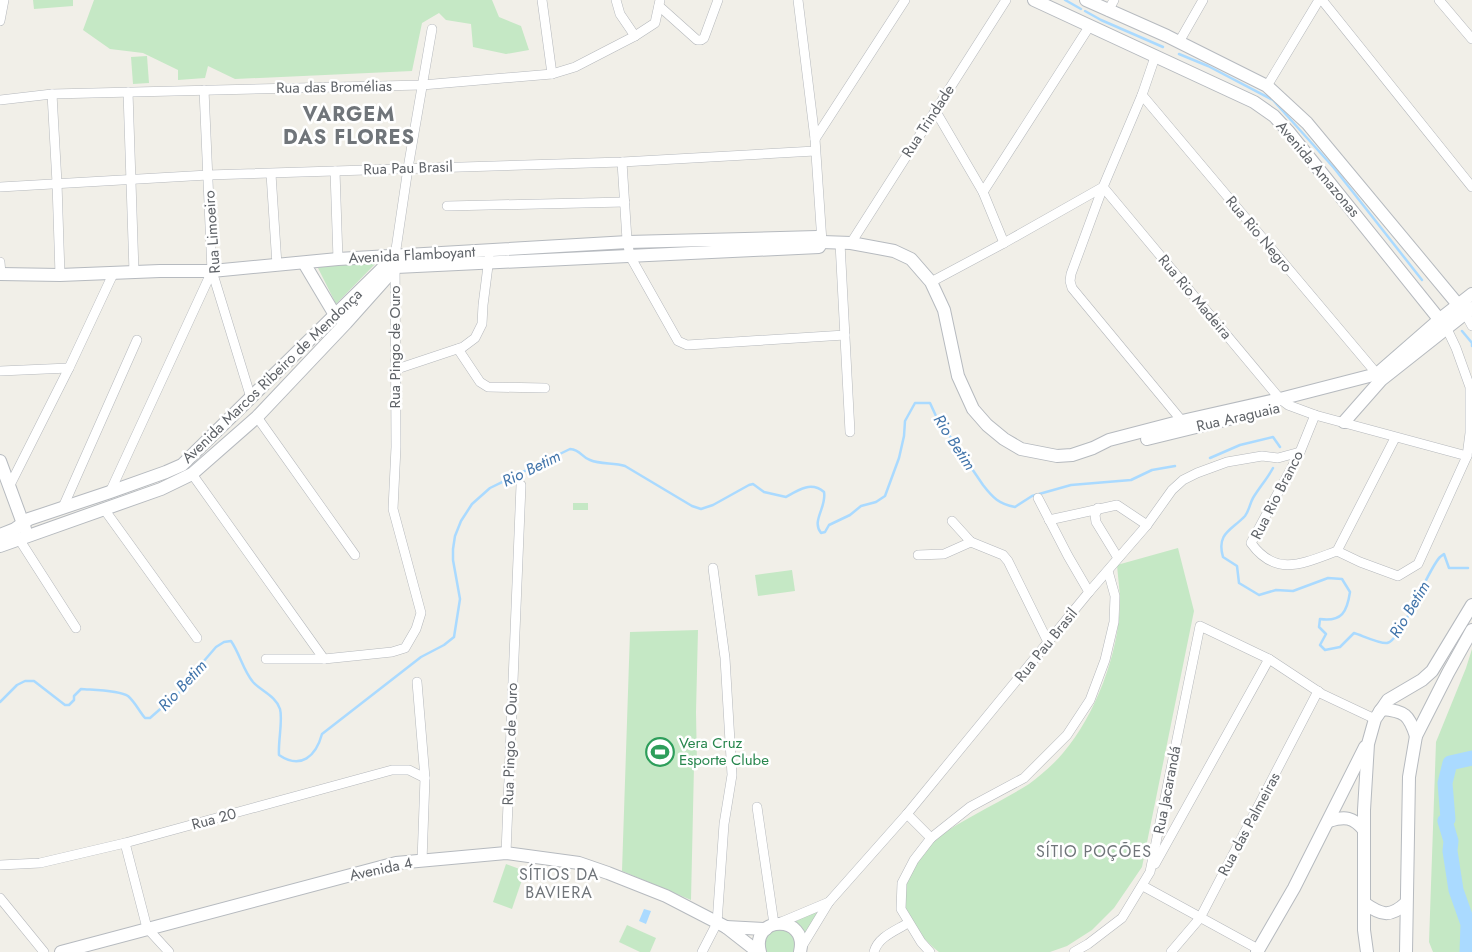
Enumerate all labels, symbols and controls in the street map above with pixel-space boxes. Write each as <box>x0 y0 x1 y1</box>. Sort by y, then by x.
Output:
street label: Rua das Bromélias <box>276 75 392 99</box>
street label: Rua Trindade <box>896 80 960 162</box>
district label: VARGEM DAS FLORES <box>283 100 415 152</box>
street label: Avenida Amazonas <box>1271 116 1365 222</box>
street label: Rua Pau Brasil <box>363 155 453 181</box>
street label: Rua Limoeiro <box>198 190 226 274</box>
street label: Rua Rio Negro <box>1220 191 1298 277</box>
street label: Avenida Flamboyant <box>348 241 476 269</box>
street label: Rua Rio Madeira <box>1153 250 1237 344</box>
street label: Avenida Marcos Ribeiro de Mendonça <box>177 284 367 468</box>
street label: Rua Pingo de Ouro <box>384 286 406 408</box>
street label: Rua Araguaia <box>1194 397 1282 437</box>
water label: Rio Betim <box>928 410 981 475</box>
water label: Rio Betim <box>498 444 564 492</box>
street label: Rua Rio Branco <box>1245 447 1309 543</box>
water label: Rio Betim <box>1383 577 1435 642</box>
street label: Rua Pau Brasil <box>1009 603 1083 687</box>
water label: Rio Betim <box>153 655 212 716</box>
street label: Rua Pingo de Ouro <box>497 682 523 806</box>
place label: Vera Cruz Esporte Clube <box>679 732 769 771</box>
sports icon: Vera Cruz Esporte Clube <box>645 737 675 767</box>
street label: Rua Jacarandá <box>1148 744 1186 836</box>
street label: Rua das Palmeiras <box>1212 768 1286 880</box>
street label: Rua 20 <box>189 802 239 836</box>
district label: SÍTIO POÇÕES <box>1036 840 1152 863</box>
street label: Avenida 4 <box>347 852 415 886</box>
district label: SÍTIOS DA BAVIERA <box>519 863 599 904</box>

